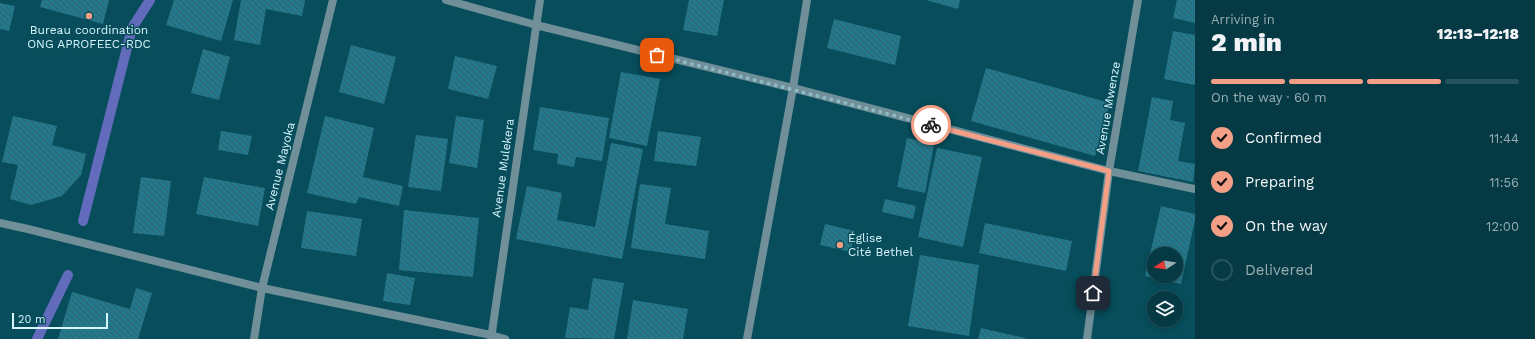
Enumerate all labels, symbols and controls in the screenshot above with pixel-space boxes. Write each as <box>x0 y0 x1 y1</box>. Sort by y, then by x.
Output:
marker: Bureau coordination ONG APROFEEC-RDC <box>84 11 94 21</box>
text: Arriving in <box>1211 12 1275 27</box>
place label: Bureau coordination ONG APROFEEC-RDC <box>27 23 151 51</box>
text: 12:13–12:18 <box>1437 25 1519 43</box>
text: 2 min <box>1211 27 1282 57</box>
pin <box>640 38 674 72</box>
icon: bag <box>646 44 668 66</box>
street label: Avenue Mwenze <box>1093 60 1123 156</box>
text: On the way · 60 m <box>1211 90 1327 105</box>
courier <box>911 105 951 145</box>
icon: bike <box>920 114 942 136</box>
street label: Avenue Mulekera <box>489 117 517 218</box>
street label: Avenue Mayoka <box>262 120 298 211</box>
icon: check <box>1211 127 1233 149</box>
text: Confirmed <box>1245 129 1322 147</box>
text: 11:44 <box>1489 131 1519 146</box>
icon: check <box>1211 171 1233 193</box>
text: Preparing <box>1245 173 1314 191</box>
text: 11:56 <box>1490 175 1519 190</box>
icon: check <box>1211 215 1233 237</box>
text: On the way <box>1245 217 1327 235</box>
text: 12:00 <box>1486 219 1519 234</box>
place label: Église Cité Bethel <box>848 231 913 259</box>
marker: Église Cité Bethel <box>835 240 845 250</box>
north arrow <box>1147 247 1183 283</box>
map controls <box>1147 247 1183 327</box>
text: Delivered <box>1245 261 1313 279</box>
pin <box>1076 276 1110 310</box>
icon: home <box>1082 282 1104 304</box>
button: layers <box>1147 291 1183 327</box>
scale bar <box>12 311 108 330</box>
text: 20 m <box>18 313 46 326</box>

